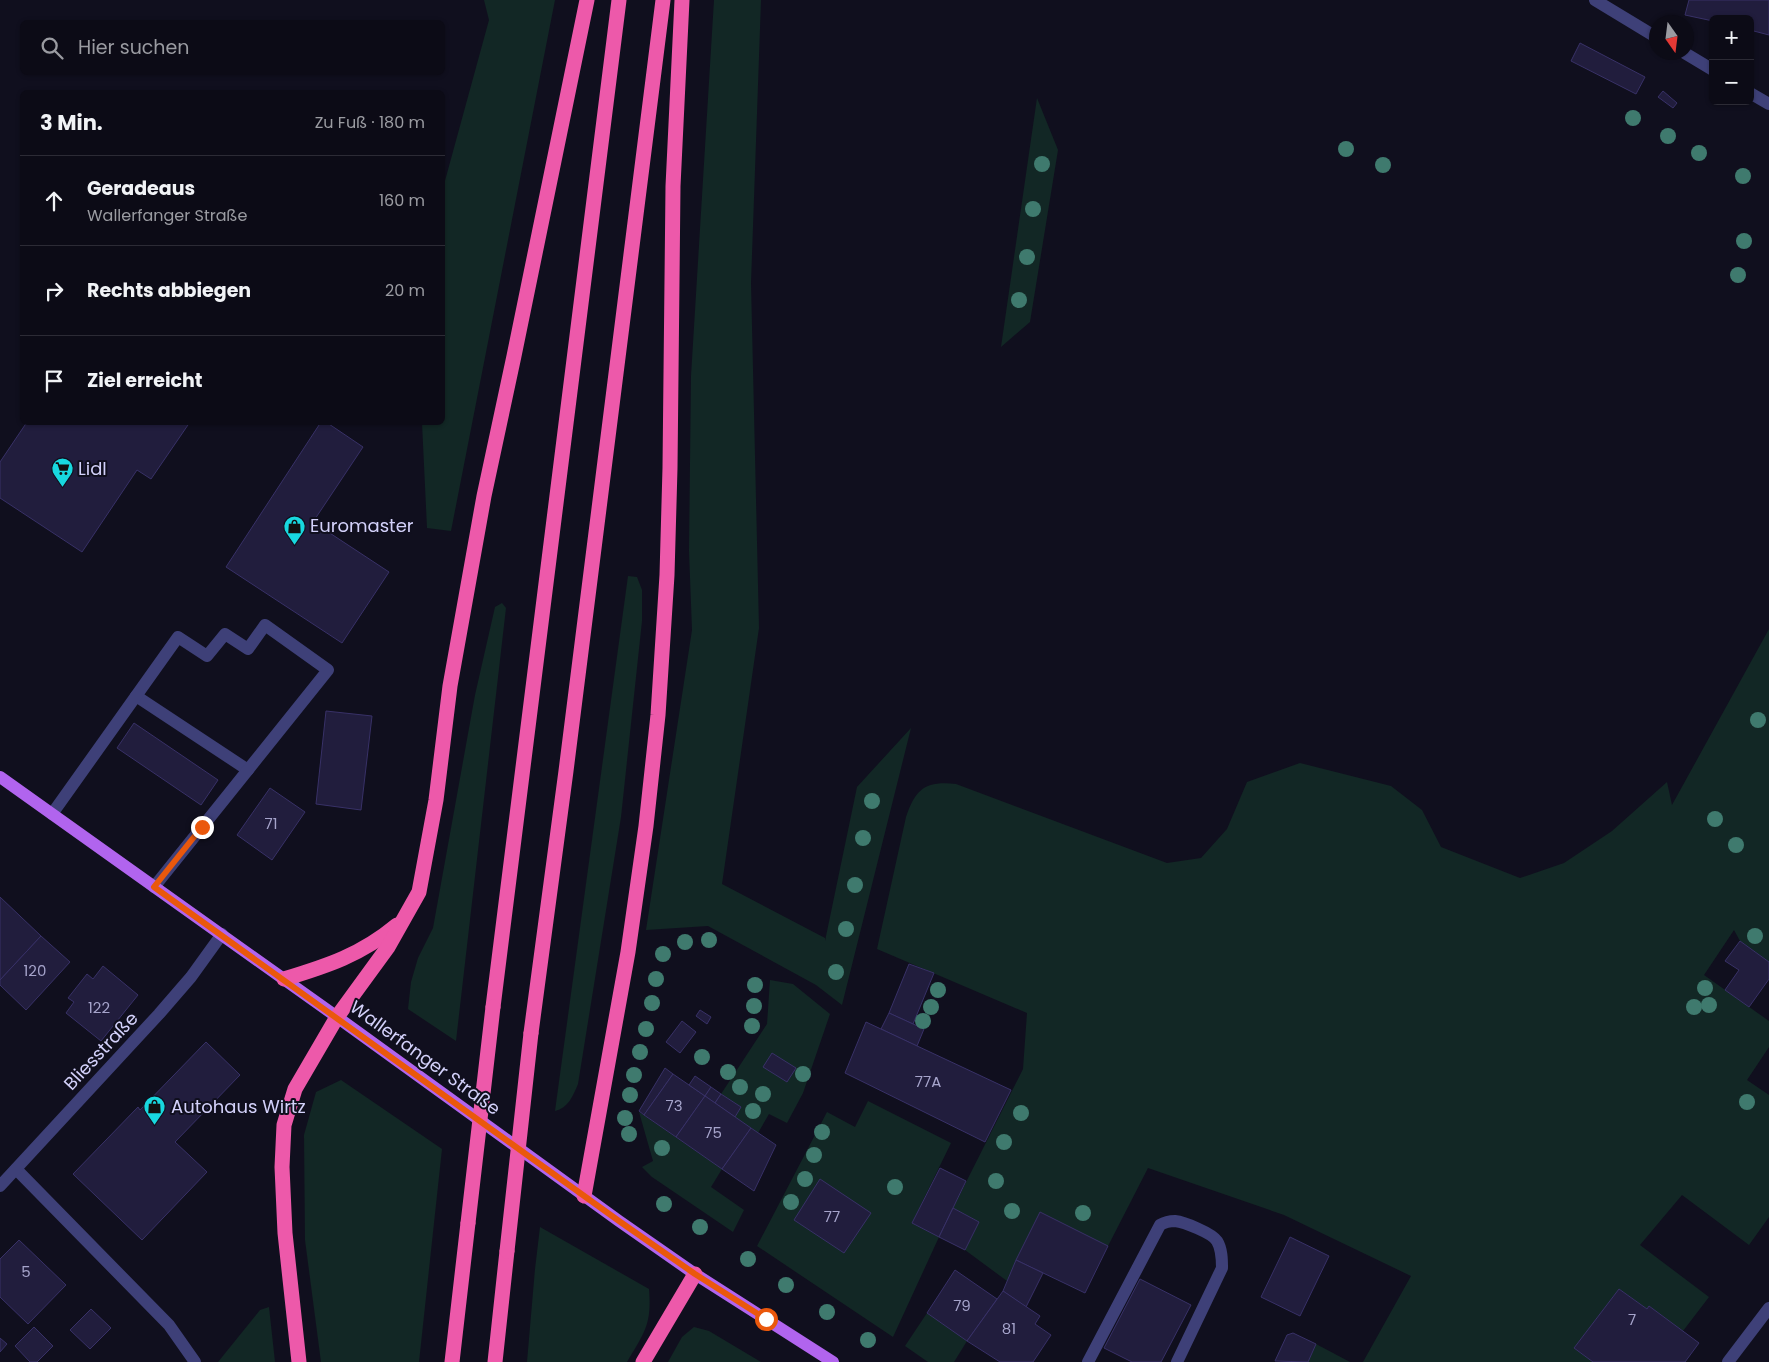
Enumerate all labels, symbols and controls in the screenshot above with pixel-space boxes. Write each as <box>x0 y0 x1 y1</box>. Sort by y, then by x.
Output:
north arrow <box>1649 15 1694 60</box>
map controls <box>1709 15 1754 105</box>
button: + <box>1709 15 1754 60</box>
search box <box>20 20 445 75</box>
icon: search <box>38 34 66 62</box>
text: Hier suchen <box>78 34 189 61</box>
button: − <box>1709 60 1754 105</box>
text: 3 Min. <box>40 108 103 137</box>
text: Zu Fuß · 180 m <box>315 111 425 134</box>
text: Geradeaus <box>87 175 195 202</box>
icon: ahead <box>40 187 68 215</box>
text: 160 m <box>379 189 425 212</box>
text: Wallerfanger Straße <box>87 204 247 227</box>
icon: right <box>40 277 68 305</box>
text: Rechts abbiegen <box>87 277 251 304</box>
text: 20 m <box>385 279 425 302</box>
icon: arrive <box>40 367 68 395</box>
text: Ziel erreicht <box>87 367 203 394</box>
place label: Lidl <box>78 456 107 481</box>
supermarket icon: Lidl <box>50 457 74 488</box>
place label: Euromaster <box>310 513 414 538</box>
shop icon: Euromaster <box>282 514 306 545</box>
house number: 71 <box>265 813 278 834</box>
route end <box>191 816 214 839</box>
house number: 120 <box>24 960 46 981</box>
street label: Wallerfanger Straße <box>345 994 506 1121</box>
house number: 122 <box>88 997 110 1018</box>
street label: Bliesstraße <box>58 1006 143 1095</box>
house number: 77A <box>915 1071 941 1092</box>
place label: Autohaus Wirtz <box>171 1094 306 1119</box>
shop icon: Autohaus Wirtz <box>143 1095 167 1126</box>
house number: 73 <box>665 1095 683 1116</box>
house number: 75 <box>704 1122 722 1143</box>
house number: 77 <box>824 1206 840 1227</box>
house number: 5 <box>21 1261 31 1282</box>
house number: 79 <box>953 1295 971 1316</box>
route start <box>755 1308 778 1331</box>
house number: 7 <box>1628 1309 1636 1330</box>
house number: 81 <box>1002 1318 1016 1339</box>

